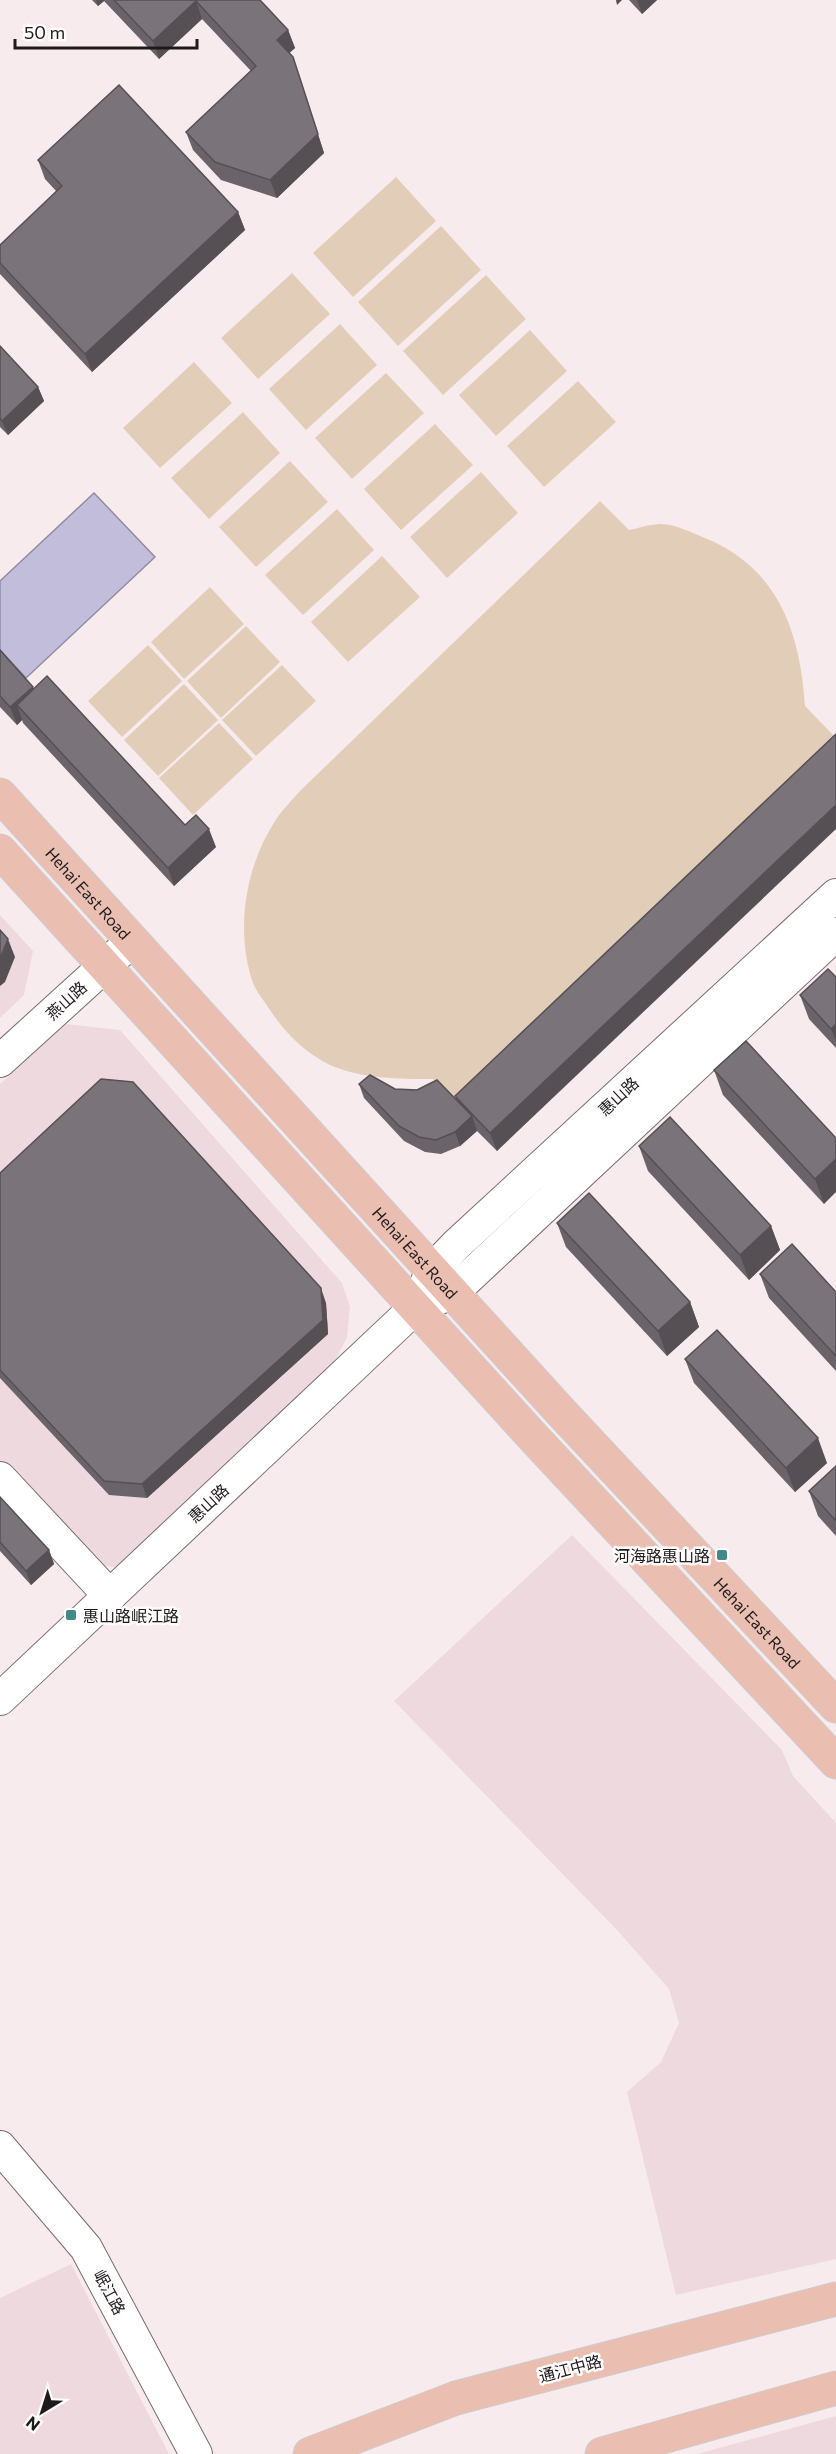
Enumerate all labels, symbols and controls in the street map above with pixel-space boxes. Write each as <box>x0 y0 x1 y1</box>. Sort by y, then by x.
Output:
scale bar <box>15 12 196 50</box>
text: 50 m <box>24 21 65 43</box>
street label: Hehai East Road <box>42 843 135 942</box>
street label: 燕山路 <box>42 977 90 1023</box>
street label: 惠山路 <box>594 1073 642 1119</box>
street label: Hehai East Road <box>369 1202 462 1302</box>
street label: 惠山路 <box>184 1480 232 1526</box>
place label: 河海路惠山路 <box>614 1546 710 1565</box>
marker: 河海路惠山路 <box>715 1548 729 1562</box>
street label: Hehai East Road <box>711 1573 805 1672</box>
place label: 惠山路岷江路 <box>83 1606 179 1625</box>
marker: 惠山路岷江路 <box>64 1608 78 1622</box>
street label: 岷江路 <box>90 2266 130 2318</box>
street label: 通江中路 <box>537 2351 603 2385</box>
north arrow <box>12 2382 72 2442</box>
text: N <box>22 2413 43 2435</box>

